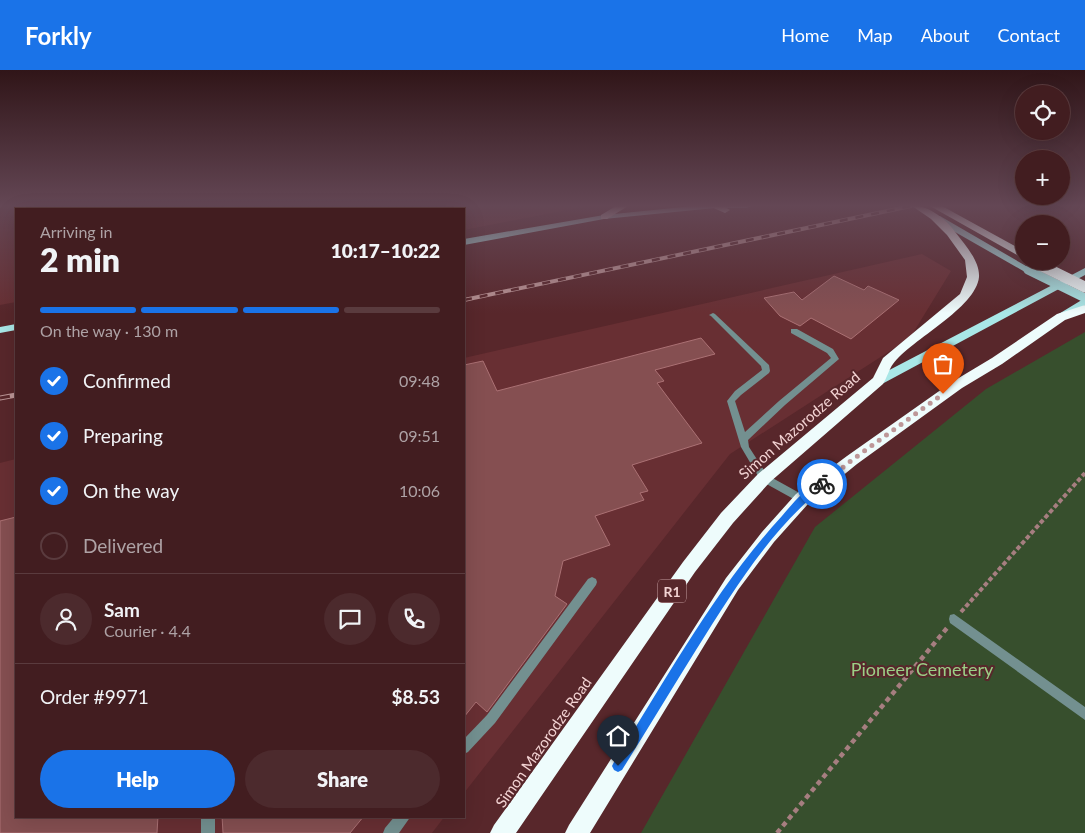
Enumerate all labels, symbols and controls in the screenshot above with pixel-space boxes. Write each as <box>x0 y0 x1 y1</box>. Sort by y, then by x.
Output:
text: Forkly <box>25 21 92 50</box>
text: Home <box>781 24 829 46</box>
text: Map <box>857 24 893 46</box>
text: About <box>921 24 970 46</box>
text: Contact <box>998 24 1060 46</box>
map controls <box>1015 85 1070 270</box>
button: locate <box>1015 85 1070 140</box>
button: + <box>1015 150 1070 205</box>
button: − <box>1015 215 1070 270</box>
text: Arriving in <box>40 222 113 241</box>
text: 10:17–10:22 <box>331 239 440 262</box>
text: 2 min <box>40 240 120 279</box>
text: On the way · 130 m <box>40 321 178 340</box>
pin <box>922 343 964 394</box>
icon: bag <box>929 350 957 378</box>
icon: check <box>40 367 68 395</box>
street label: Simon Mazorodze Road <box>735 367 863 483</box>
text: Confirmed <box>83 369 171 392</box>
text: 09:48 <box>399 371 440 390</box>
icon: check <box>40 422 68 450</box>
text: Preparing <box>83 424 163 447</box>
text: 09:51 <box>399 426 440 445</box>
courier <box>797 459 847 509</box>
icon: bike <box>808 470 836 498</box>
icon: check <box>40 477 68 505</box>
text: On the way <box>83 479 179 502</box>
text: 10:06 <box>399 481 440 500</box>
text: Delivered <box>83 534 163 557</box>
road number: R1 <box>658 580 686 602</box>
button: person <box>40 593 92 645</box>
button: chat <box>324 593 376 645</box>
button: phone <box>388 593 440 645</box>
text: Sam <box>104 598 140 621</box>
text: Courier · 4.4 <box>104 621 191 640</box>
park label: Pioneer Cemetery <box>851 658 994 680</box>
street label: Simon Mazorodze Road <box>491 673 595 811</box>
text: Order #9971 <box>40 685 149 708</box>
text: $8.53 <box>391 685 440 708</box>
pin <box>597 715 639 766</box>
icon: home <box>604 722 632 750</box>
button: Help <box>40 750 235 808</box>
button: Share <box>245 750 440 808</box>

